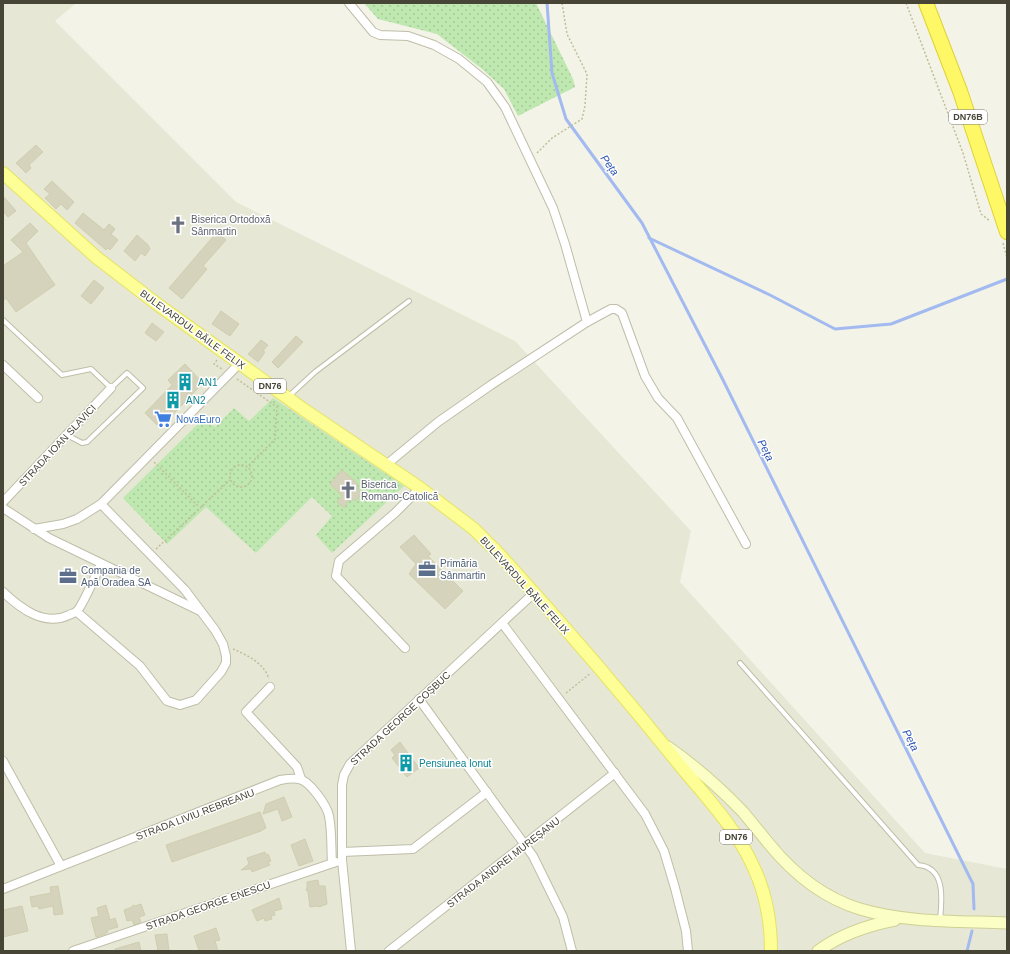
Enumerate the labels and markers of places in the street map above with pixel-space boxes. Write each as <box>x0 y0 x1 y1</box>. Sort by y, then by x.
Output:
place label: Biserica Ortodoxă Sânmartin <box>191 214 271 237</box>
church icon: Biserica Ortodoxă Sânmartin <box>168 215 188 235</box>
building icon: AN1 <box>175 372 195 392</box>
place label: AN1 <box>198 377 218 388</box>
building icon: AN2 <box>163 390 183 410</box>
place label: AN2 <box>186 395 206 406</box>
supermarket icon: NovaEuro <box>153 409 173 429</box>
place label: NovaEuro <box>176 414 221 425</box>
place label: Biserica Romano-Catolică <box>361 479 439 502</box>
church icon: Biserica Romano-Catolică <box>338 480 358 500</box>
place label: Primăria Sânmartin <box>440 558 486 581</box>
office icon: Primăria Sânmartin <box>417 559 437 579</box>
place label: Compania de Apă Oradea SA <box>81 565 151 588</box>
office icon: Compania de Apă Oradea SA <box>58 566 78 586</box>
building icon: Pensiunea Ionut <box>396 753 416 773</box>
place label: Pensiunea Ionut <box>419 758 492 769</box>

